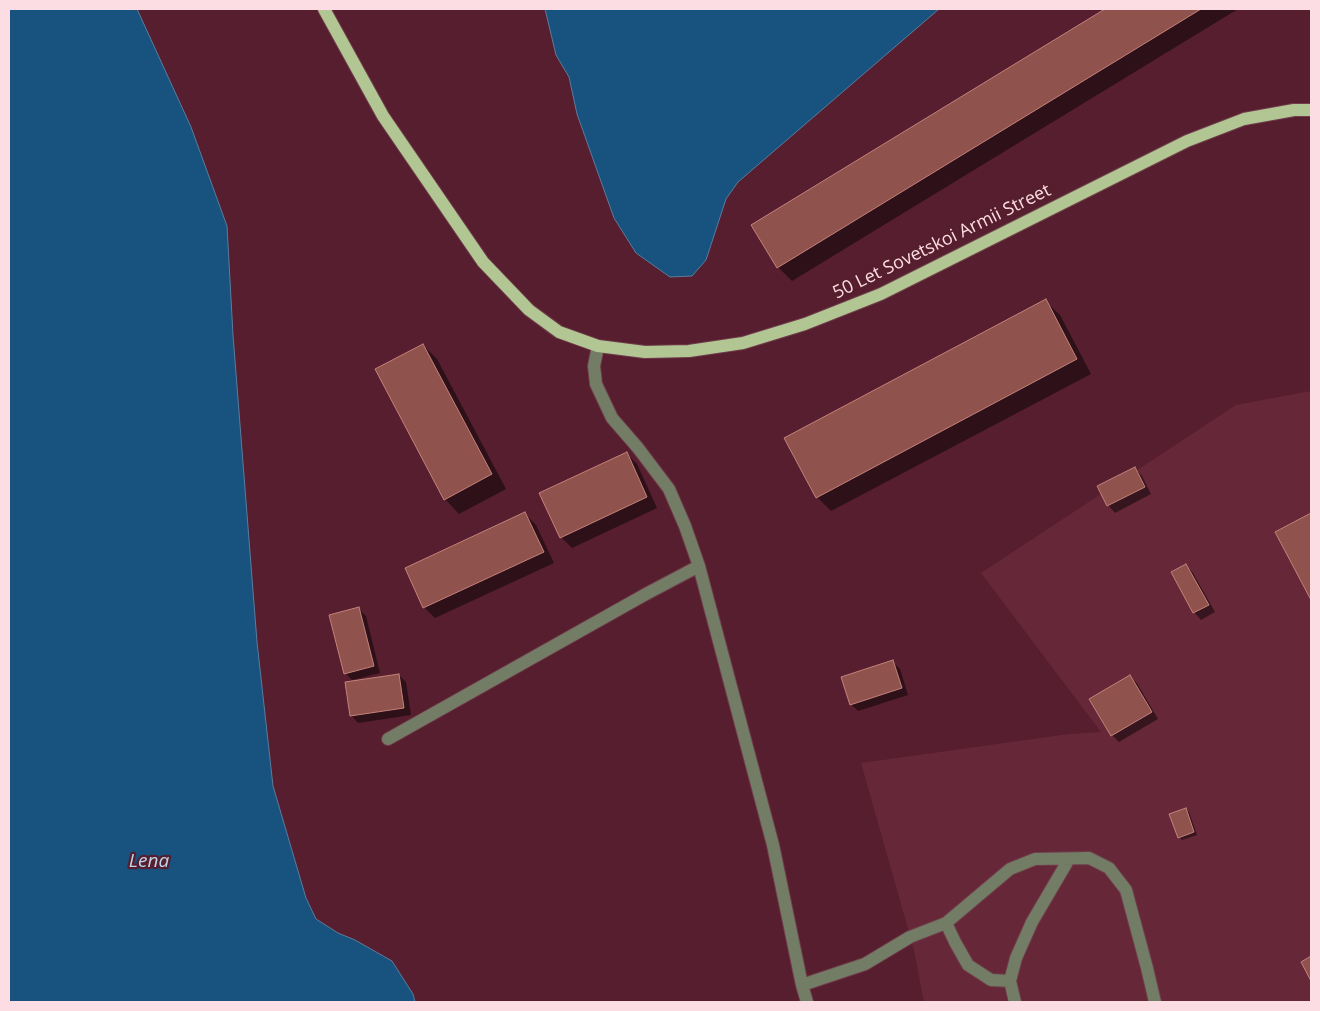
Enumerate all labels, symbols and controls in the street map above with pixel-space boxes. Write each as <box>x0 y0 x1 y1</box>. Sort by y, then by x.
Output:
street label: 50 Let Sovetskoi Armii Street <box>830 180 1054 304</box>
water label: Lena <box>129 851 169 873</box>

